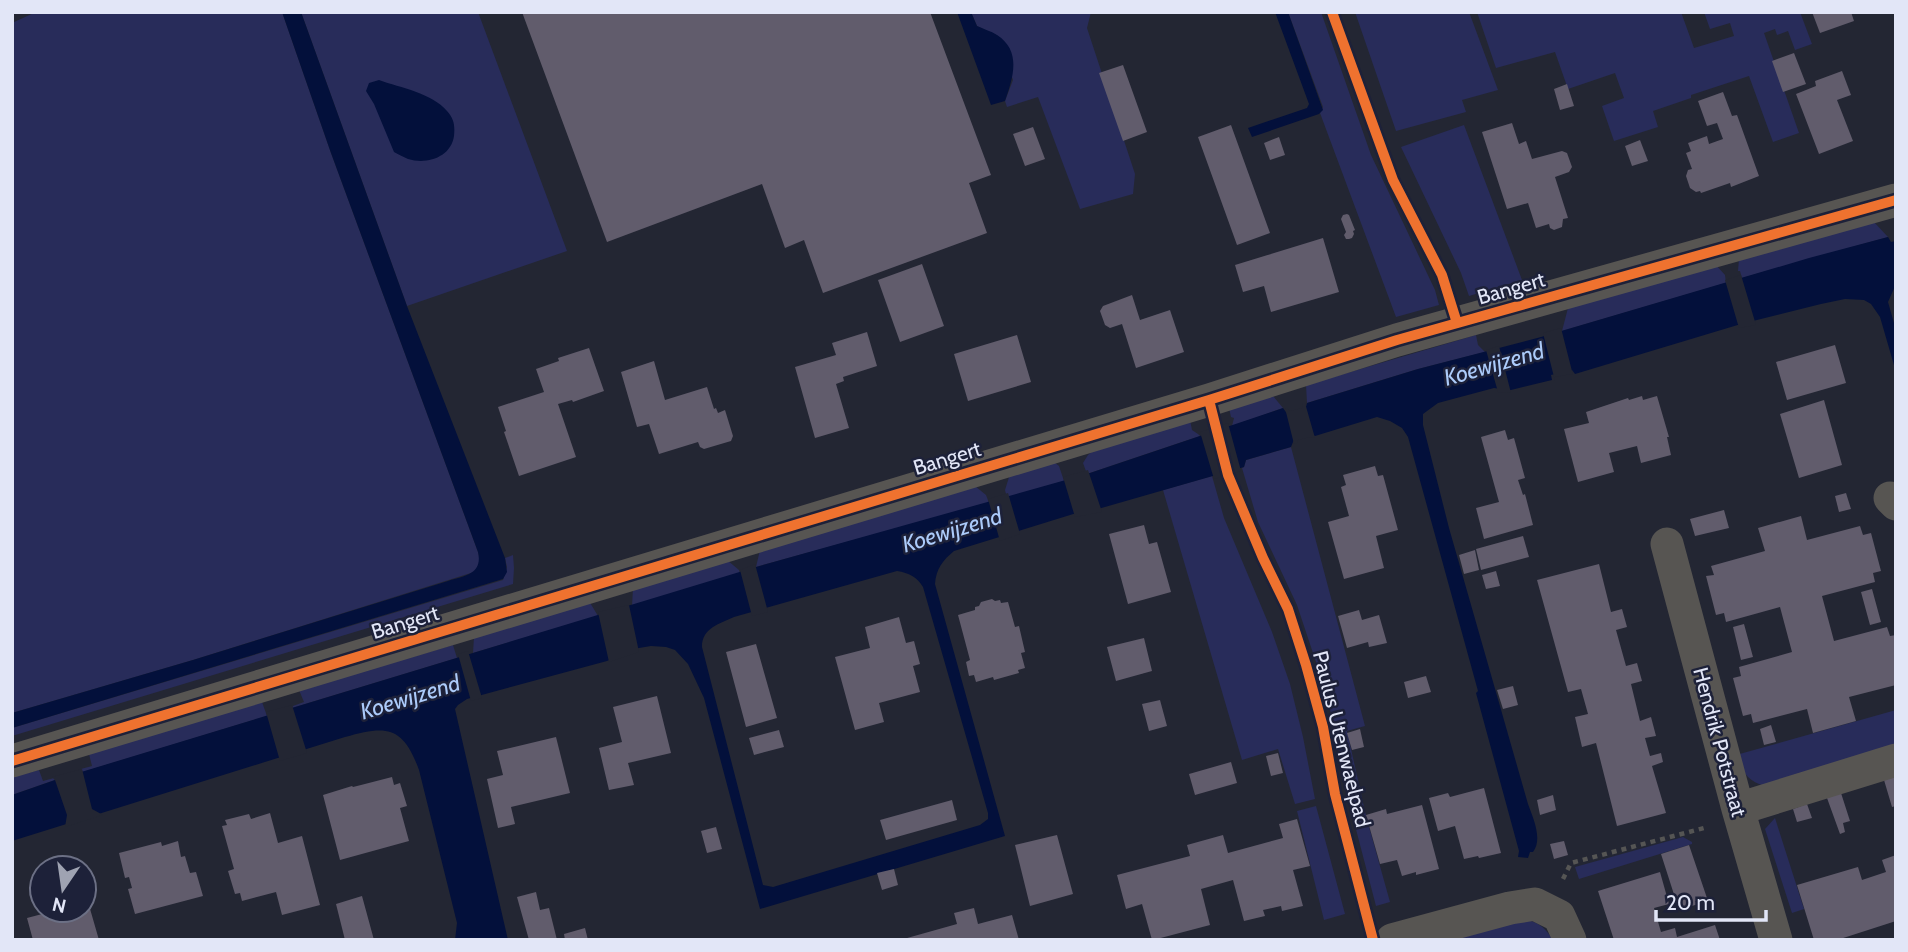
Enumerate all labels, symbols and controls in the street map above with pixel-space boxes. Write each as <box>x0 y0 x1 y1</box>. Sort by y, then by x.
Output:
street label: Bangert <box>1474 266 1548 310</box>
water label: Koewijzend <box>1440 336 1549 392</box>
street label: Bangert <box>910 436 984 480</box>
water label: Koewijzend <box>899 501 1006 558</box>
street label: Bangert <box>368 600 442 644</box>
street label: Paulus Utenwaelpad <box>1308 648 1376 830</box>
street label: Hendrik Potstraat <box>1688 665 1752 819</box>
water label: Koewijzend <box>357 668 464 725</box>
north arrow <box>28 854 98 924</box>
scale bar <box>1656 878 1766 922</box>
text: 20 m <box>1666 890 1715 915</box>
text: N <box>50 892 68 918</box>

